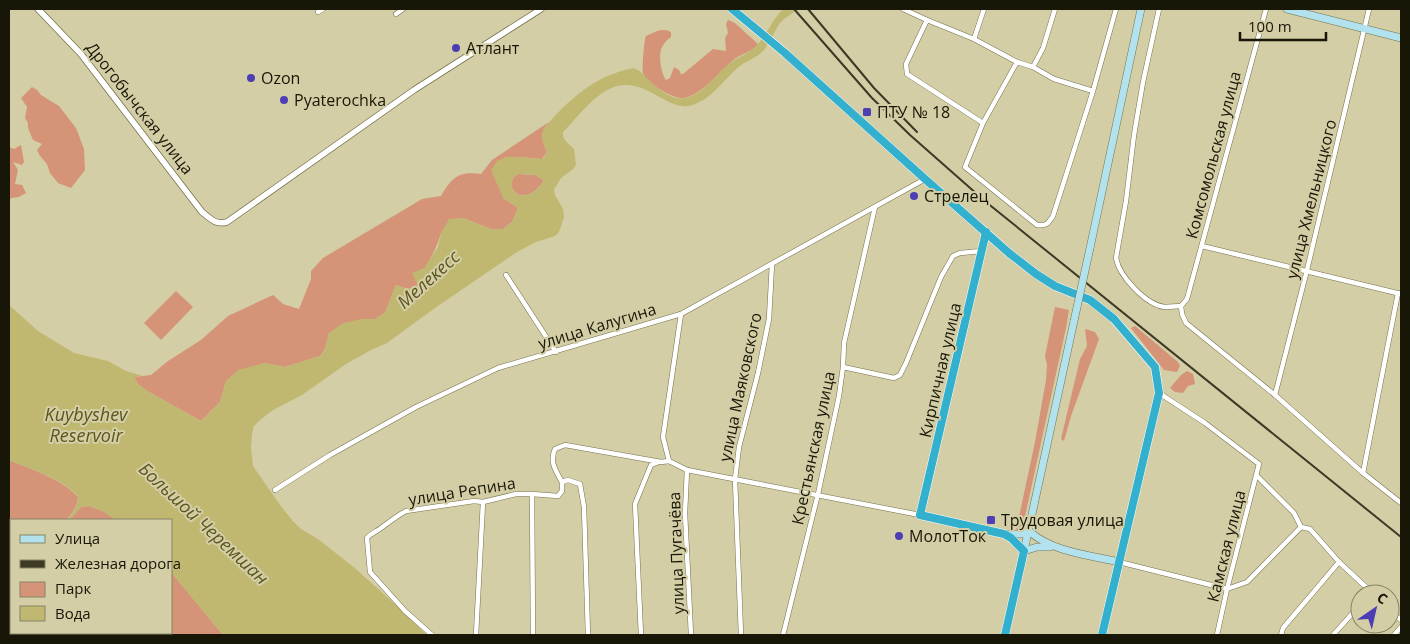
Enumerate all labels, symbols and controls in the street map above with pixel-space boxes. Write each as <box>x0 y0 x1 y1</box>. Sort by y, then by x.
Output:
scale bar <box>1240 10 1326 42</box>
text: 100 m <box>1248 16 1292 36</box>
street label: Дрогобычская улица <box>81 37 199 179</box>
place label: Атлант <box>466 37 520 59</box>
marker: Атлант <box>450 42 462 54</box>
place label: Ozon <box>261 67 300 89</box>
street label: Комсомольская улица <box>1180 69 1246 241</box>
marker: Ozon <box>245 72 257 84</box>
place label: Pyaterochka <box>294 89 386 111</box>
marker: Pyaterochka <box>278 94 290 106</box>
place label: ПТУ № 18 <box>877 101 950 123</box>
marker: ПТУ № 18 <box>861 106 873 118</box>
street label: улица Хмельницкого <box>1281 117 1341 281</box>
place label: Стрелец <box>924 185 989 207</box>
marker: Стрелец <box>908 190 920 202</box>
water label: Мелекесс <box>392 244 465 314</box>
street label: улица Калугина <box>535 298 659 354</box>
street label: Кирпичная улица <box>914 300 966 440</box>
street label: улица Маяковского <box>713 311 767 463</box>
street label: Крестьянская улица <box>786 369 840 527</box>
water label: Kuybyshev Reservoir <box>45 402 129 447</box>
water label: Большой Черемшан <box>134 457 274 590</box>
street label: улица Репина <box>407 472 517 510</box>
street label: Камская улица <box>1201 488 1251 604</box>
street label: улица Пугачёва <box>663 491 689 615</box>
place label: Трудовая улица <box>1001 509 1124 531</box>
marker: Трудовая улица <box>985 514 997 526</box>
legend <box>10 519 172 634</box>
place label: МолотТок <box>909 525 987 547</box>
text: Улица <box>55 528 100 548</box>
marker: МолотТок <box>893 530 905 542</box>
text: Железная дорога <box>55 553 181 573</box>
text: Парк <box>55 578 91 598</box>
north arrow <box>1350 584 1400 634</box>
text: С <box>1374 587 1392 608</box>
text: Вода <box>55 603 91 623</box>

